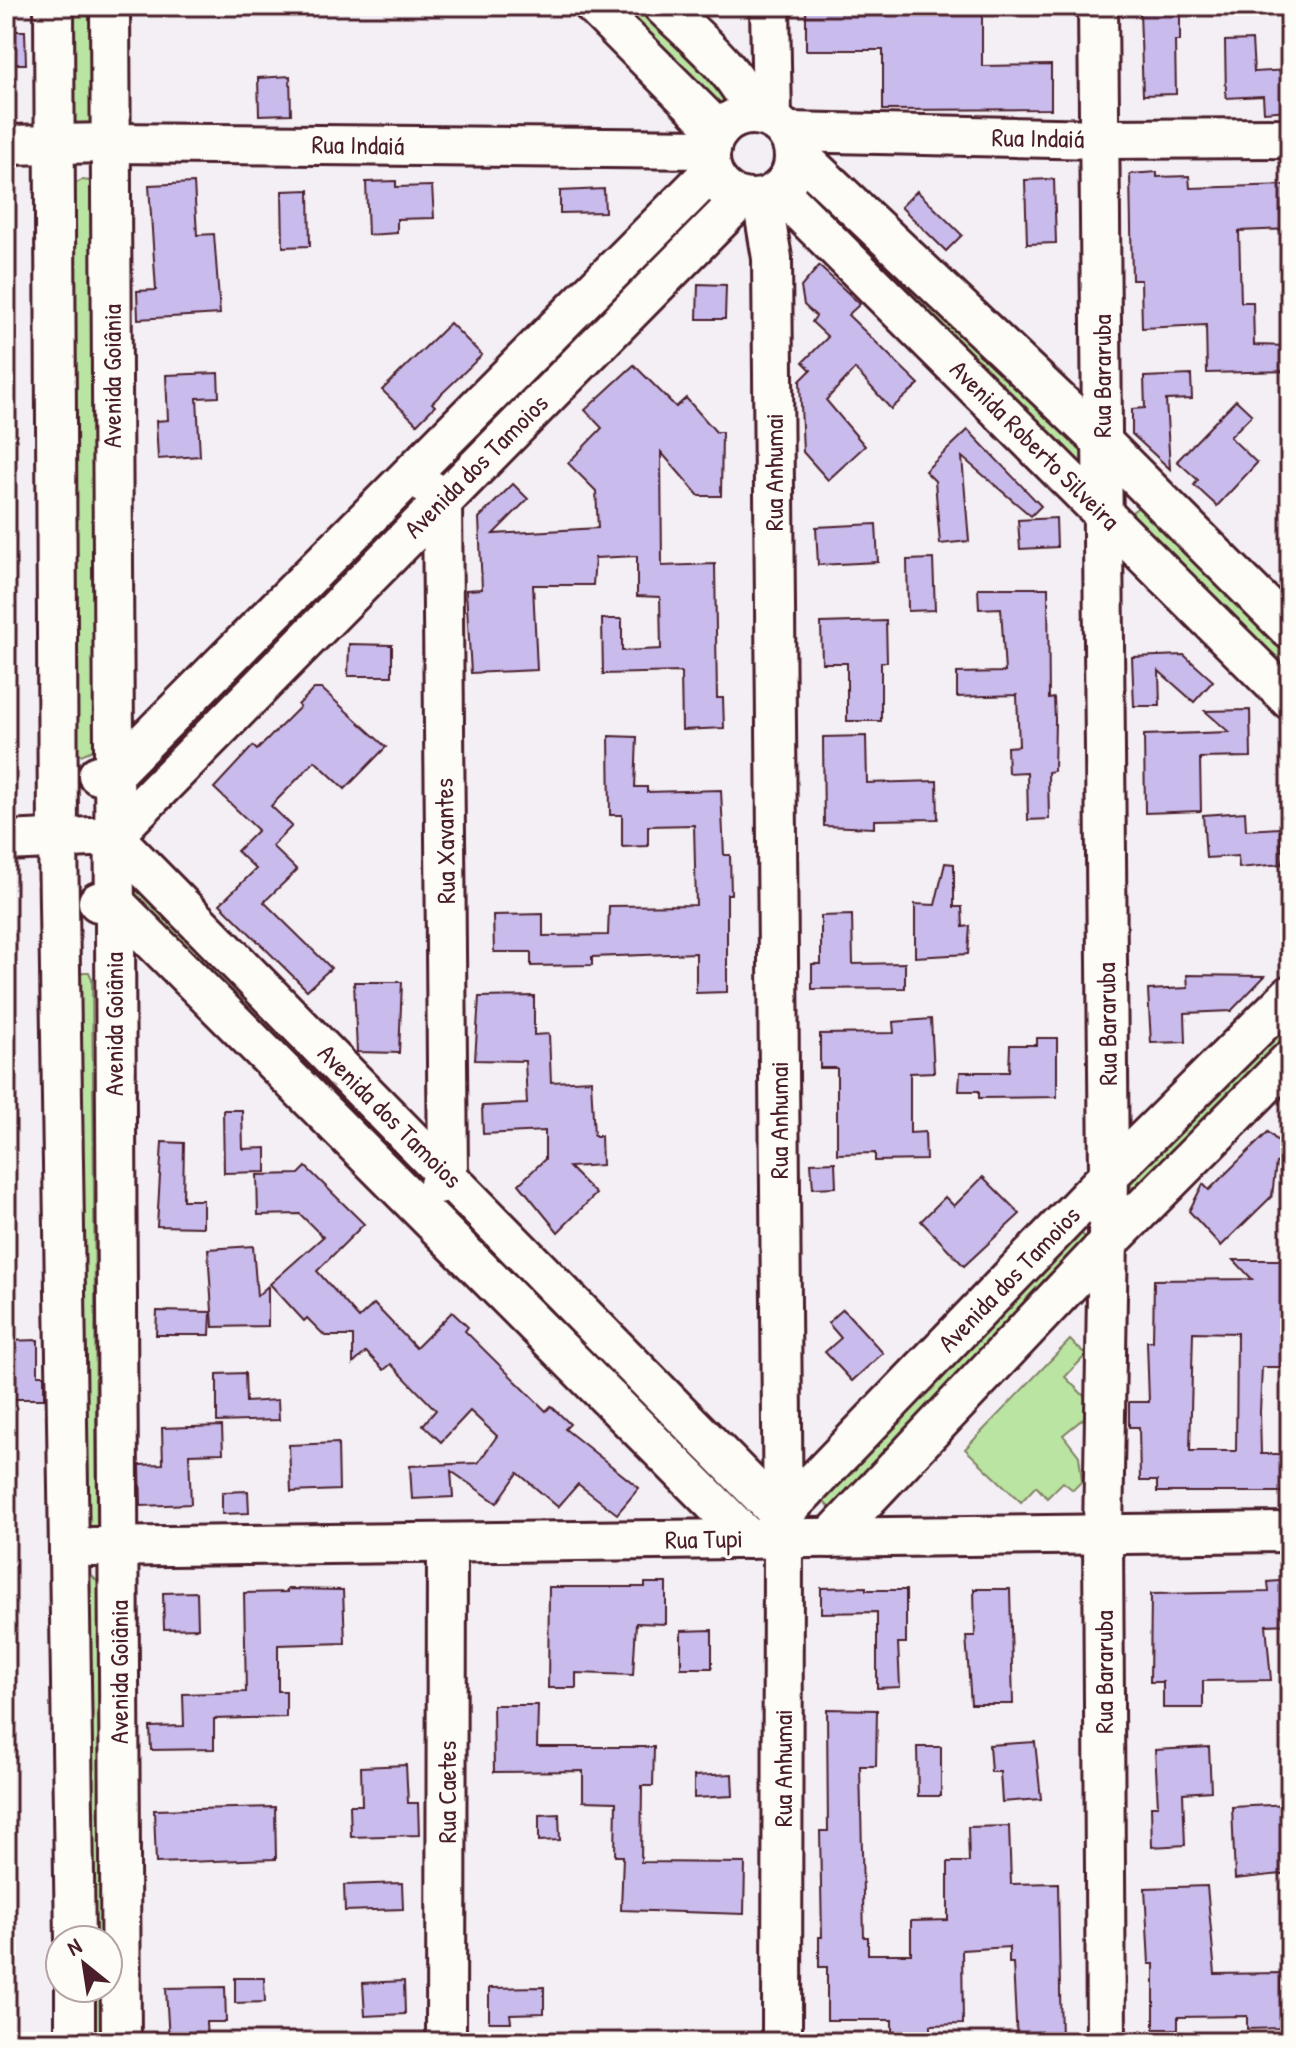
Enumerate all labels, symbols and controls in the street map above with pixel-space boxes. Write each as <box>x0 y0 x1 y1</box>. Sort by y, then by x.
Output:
street label: Rua Indaiá <box>991 119 1085 156</box>
street label: Rua Indaiá <box>311 126 405 163</box>
street label: Avenida Goiânia <box>94 304 129 448</box>
street label: Rua Bararuba <box>1084 314 1119 438</box>
street label: Avenida Roberto Silveira <box>943 352 1128 537</box>
street label: Avenida dos Tamoios <box>396 386 555 545</box>
street label: Rua Anhumai <box>756 413 791 531</box>
street label: Rua Xavantes <box>426 778 463 904</box>
street label: Avenida Goiânia <box>96 952 131 1096</box>
street label: Rua Bararuba <box>1088 962 1125 1086</box>
street label: Avenida dos Tamoios <box>311 1036 470 1195</box>
street label: Rua Anhumai <box>761 1061 796 1179</box>
street label: Avenida dos Tamoios <box>930 1198 1087 1359</box>
street label: Rua Tupi <box>665 1520 743 1557</box>
street label: Avenida Goiânia <box>101 1600 136 1744</box>
street label: Rua Bararuba <box>1086 1610 1121 1734</box>
street label: Rua Anhumai <box>765 1709 800 1827</box>
street label: Rua Caetes <box>429 1741 464 1843</box>
north arrow <box>44 1924 124 2004</box>
text: N <box>61 1931 87 1963</box>

